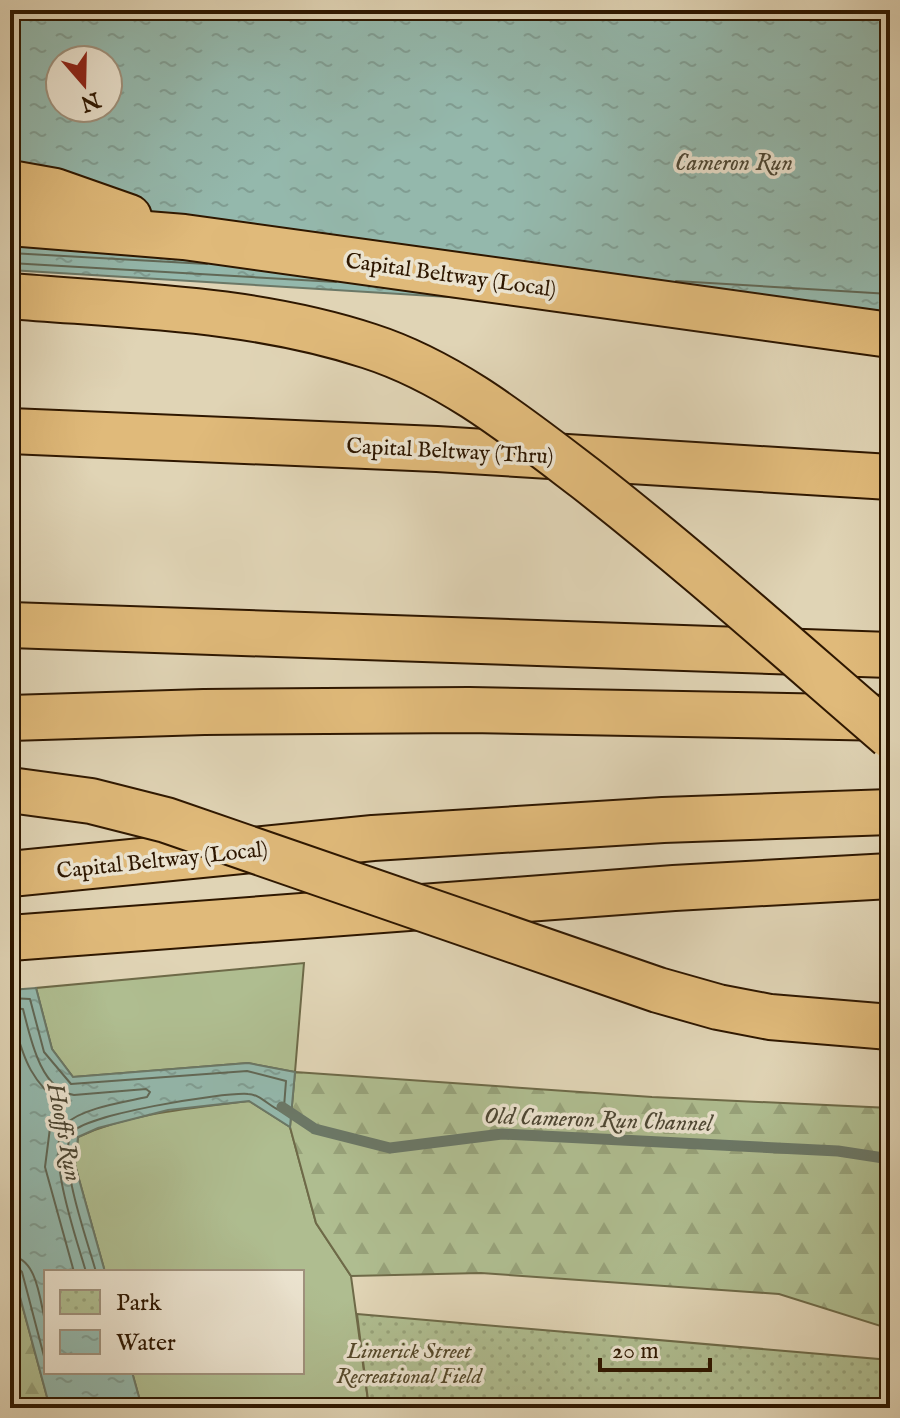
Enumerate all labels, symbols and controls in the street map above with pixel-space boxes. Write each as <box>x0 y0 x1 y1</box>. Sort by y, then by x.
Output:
north arrow <box>44 44 124 124</box>
text: N <box>76 84 105 117</box>
water label: Cameron Run <box>675 148 793 179</box>
street label: Capital Beltway (Local) <box>344 247 558 305</box>
street label: Capital Beltway (Thru) <box>346 433 554 471</box>
street label: Capital Beltway (Local) <box>55 836 269 886</box>
water label: Hooffs Run <box>39 1079 88 1184</box>
water label: Old Cameron Run Channel <box>483 1101 715 1140</box>
legend <box>44 1270 304 1374</box>
text: Park <box>116 1288 162 1319</box>
scale bar <box>600 1322 710 1372</box>
text: Water <box>116 1328 176 1359</box>
text: 20 m <box>612 1336 659 1367</box>
park label: Limerick Street Recreational Field <box>336 1338 483 1391</box>

